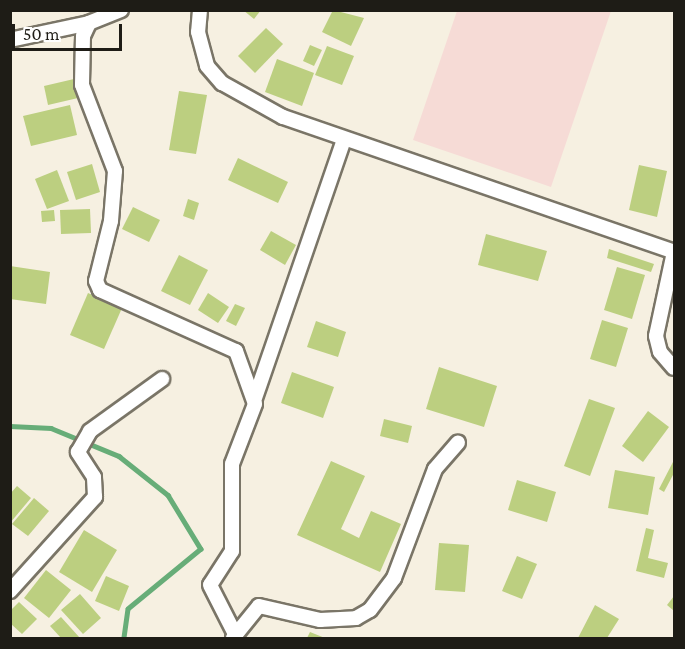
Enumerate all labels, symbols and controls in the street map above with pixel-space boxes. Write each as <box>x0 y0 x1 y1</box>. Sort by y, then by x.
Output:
scale bar <box>15 12 124 50</box>
text: 50 m <box>23 24 60 44</box>

